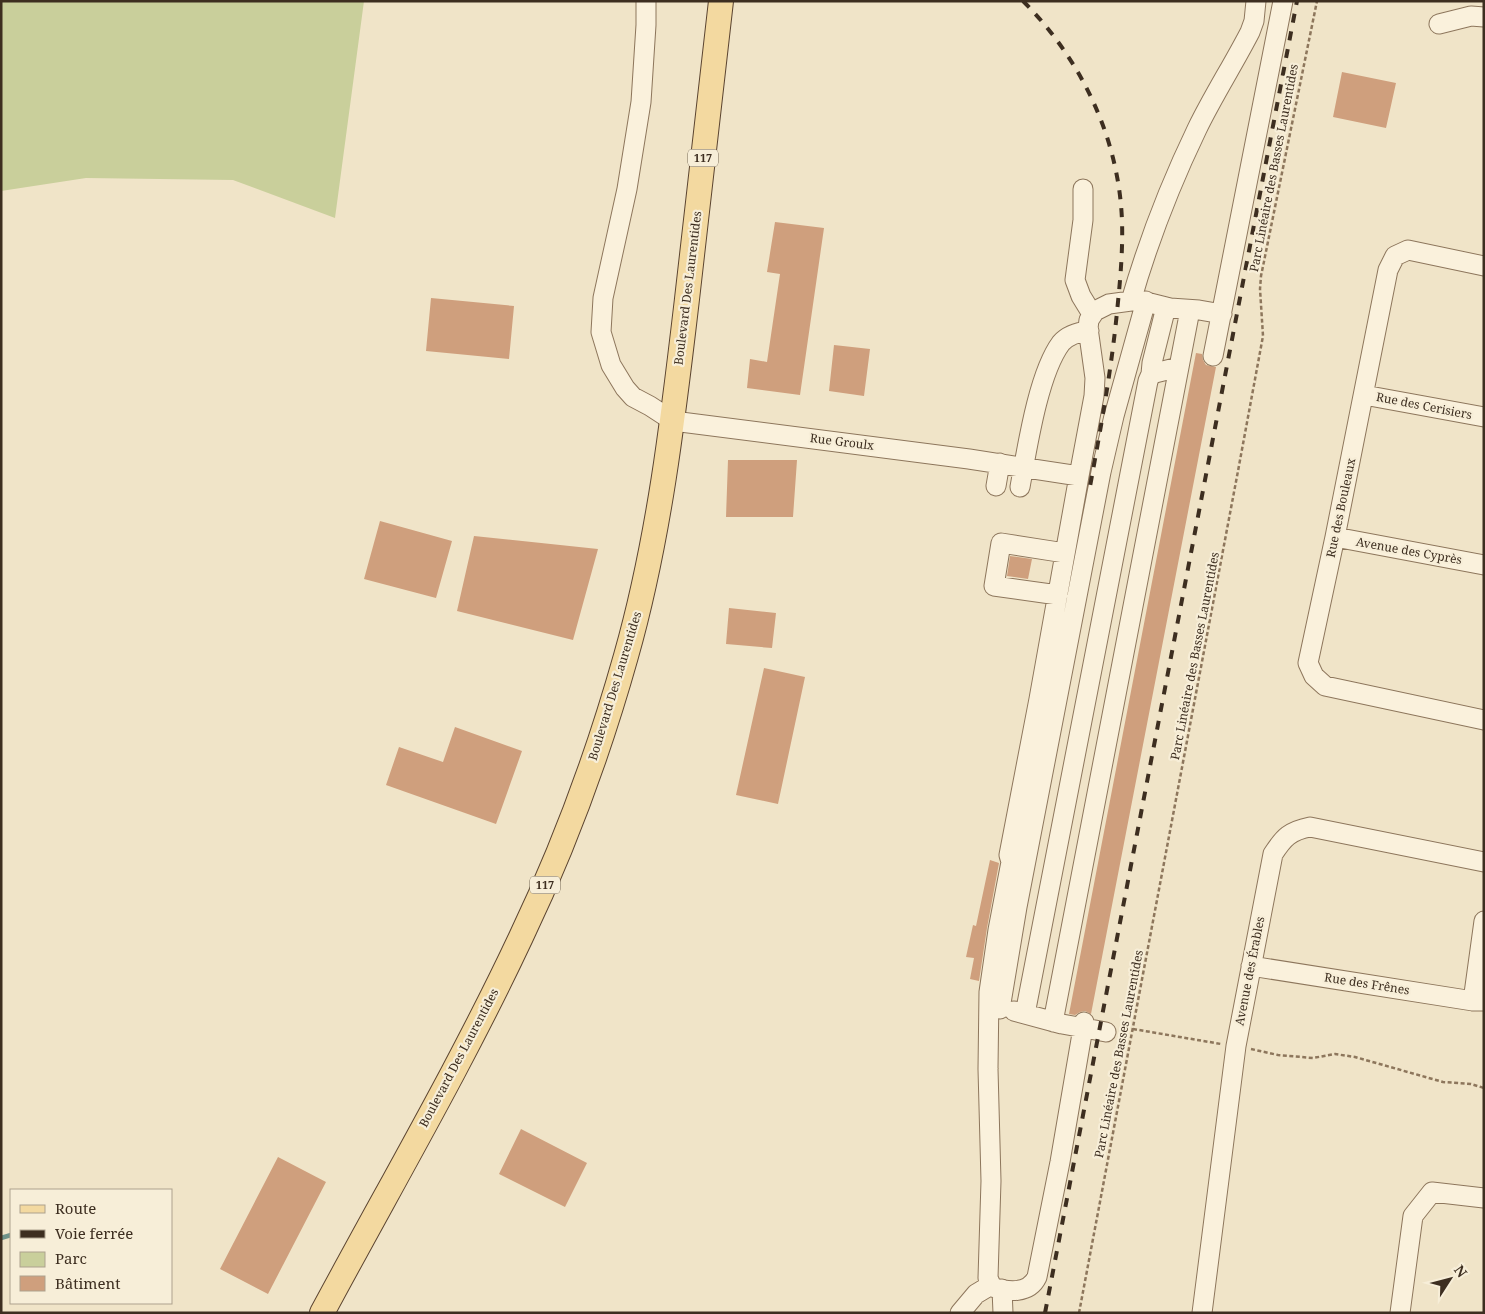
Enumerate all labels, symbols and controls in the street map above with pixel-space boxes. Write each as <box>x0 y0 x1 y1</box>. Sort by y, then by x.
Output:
street label: Parc Linéaire des Basses Laurentides <box>1245 62 1302 273</box>
road number: 117 <box>688 150 718 167</box>
street label: Boulevard Des Laurentides <box>670 210 705 366</box>
street label: Rue des Cerisiers <box>1375 388 1474 423</box>
street label: Rue Groulx <box>809 429 875 454</box>
street label: Rue des Bouleaux <box>1322 457 1359 559</box>
street label: Avenue des Cyprès <box>1355 533 1463 568</box>
street label: Parc Linéaire des Basses Laurentides <box>1166 550 1223 761</box>
street label: Boulevard Des Laurentides <box>584 609 645 762</box>
road number: 117 <box>530 876 560 894</box>
street label: Avenue des Érables <box>1231 915 1268 1027</box>
street label: Parc Linéaire des Basses Laurentides <box>1090 948 1147 1159</box>
street label: Rue des Frênes <box>1323 968 1411 999</box>
street label: Boulevard Des Laurentides <box>415 985 502 1130</box>
legend <box>10 1189 172 1304</box>
text: Route <box>55 1198 96 1218</box>
text: Voie ferrée <box>55 1223 133 1243</box>
text: Parc <box>55 1248 87 1268</box>
north arrow <box>1425 1254 1475 1304</box>
text: N <box>1450 1261 1472 1281</box>
text: Bâtiment <box>55 1273 121 1293</box>

